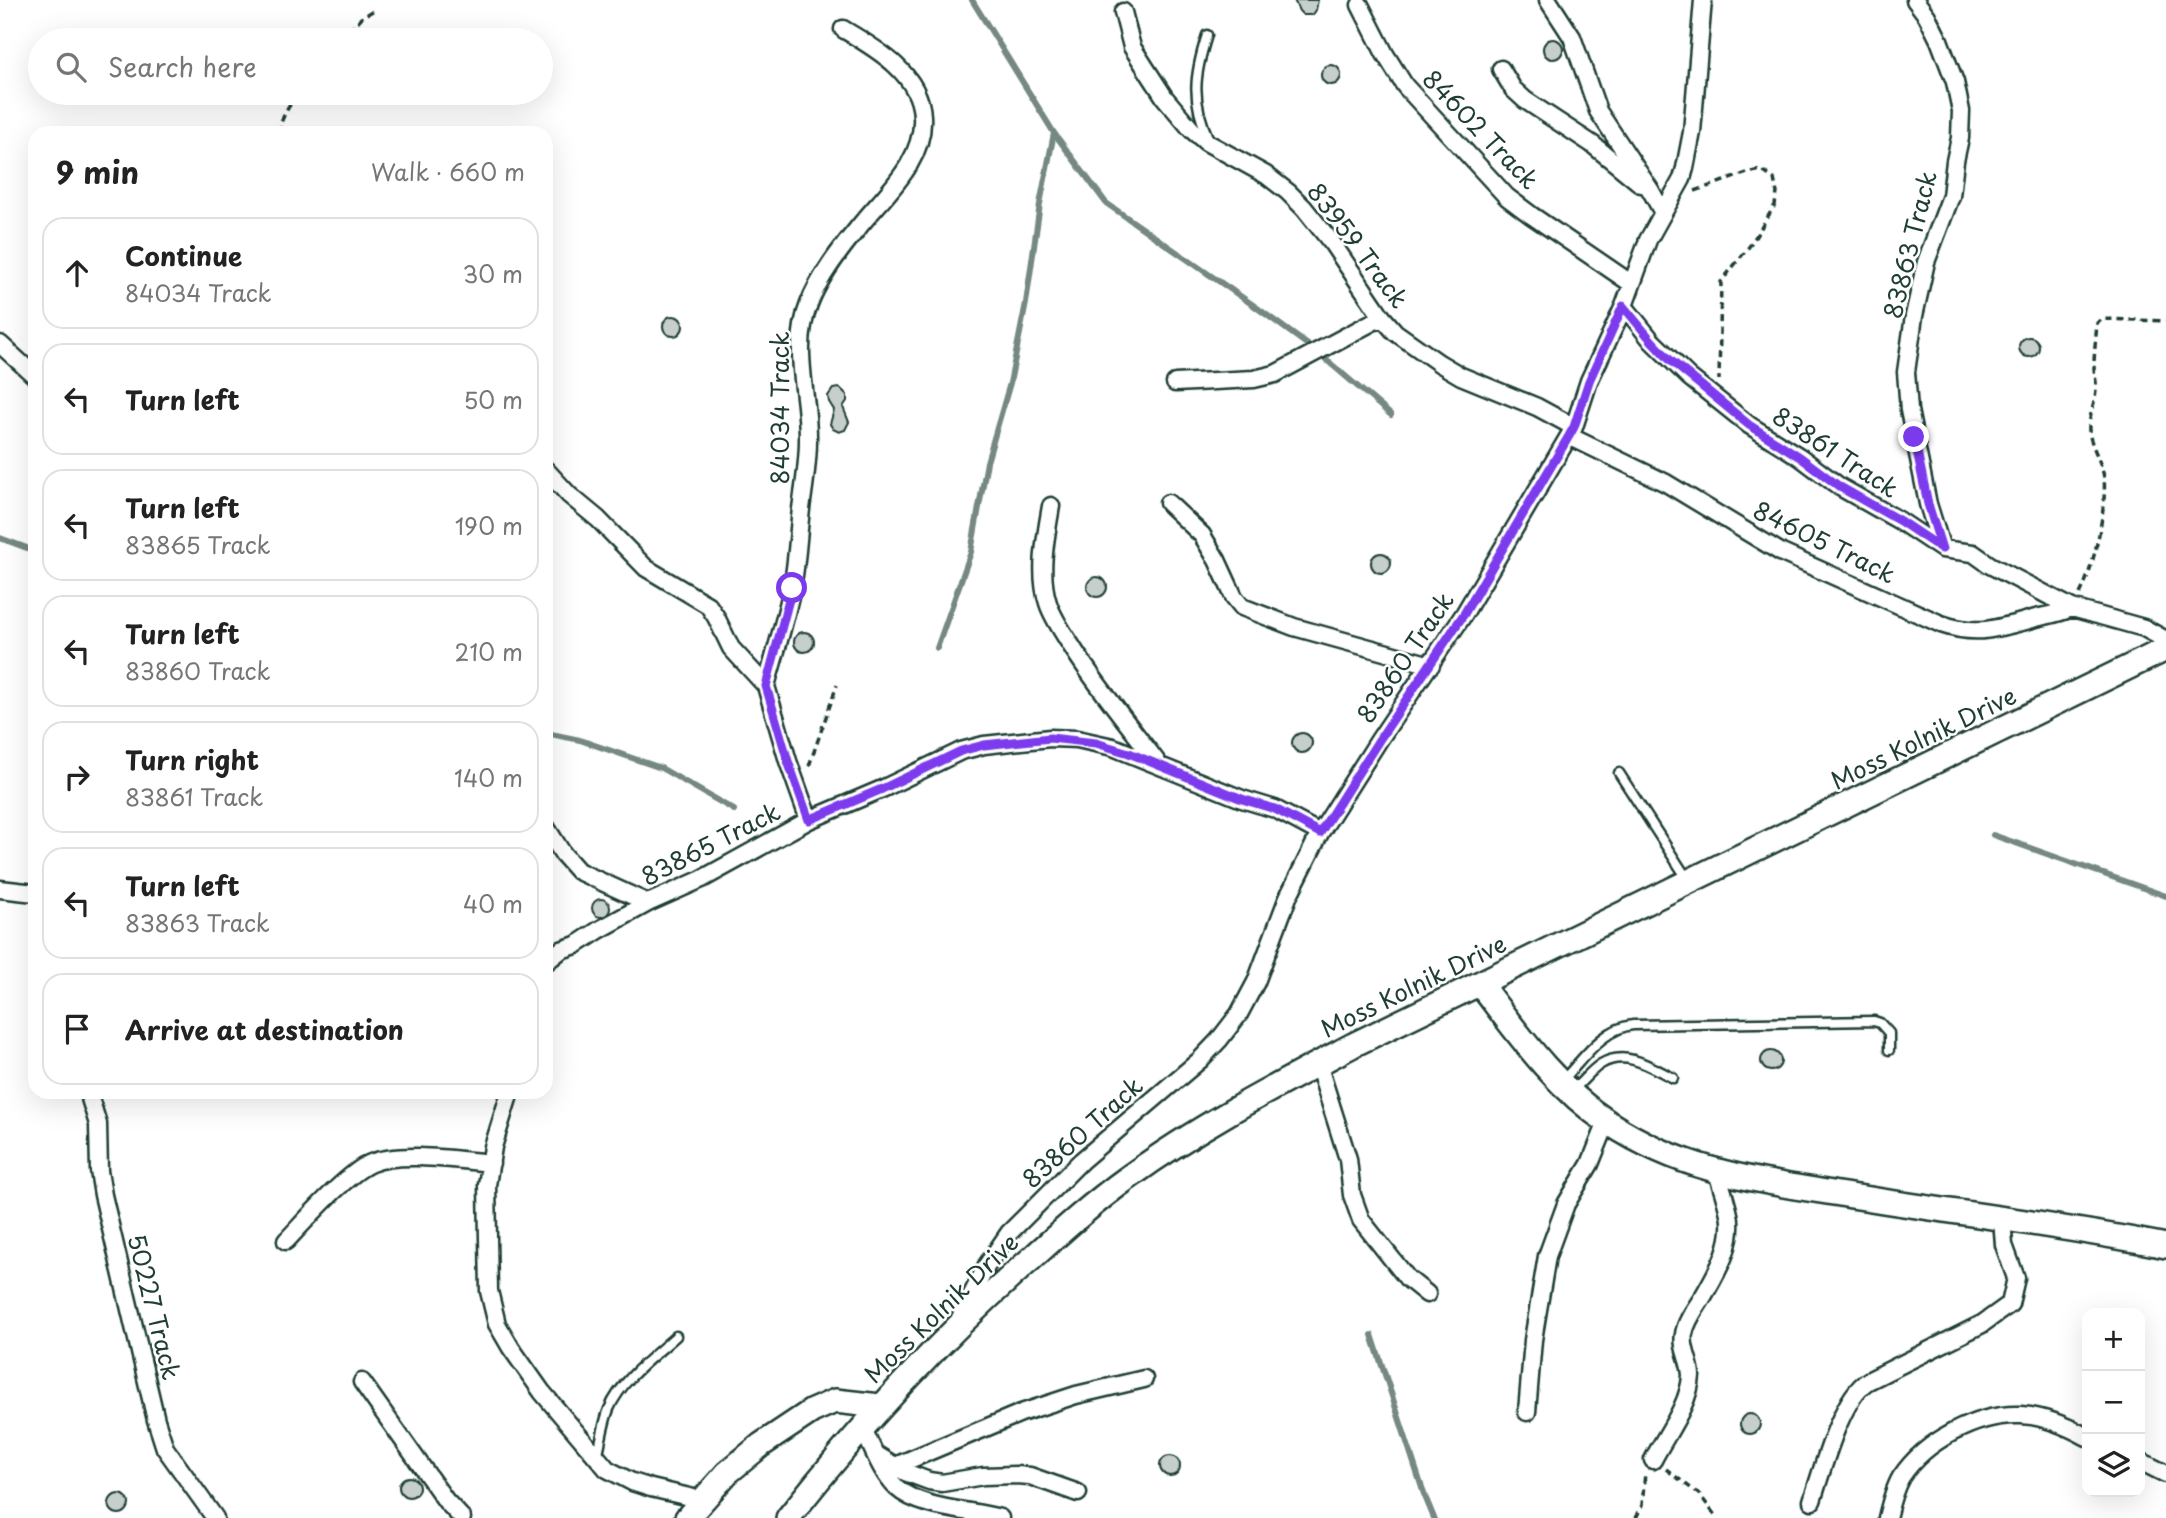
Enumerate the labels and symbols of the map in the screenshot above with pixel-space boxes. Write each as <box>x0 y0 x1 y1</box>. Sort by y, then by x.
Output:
street label: 84602 Track <box>1415 61 1548 197</box>
street label: 83863 Track <box>1873 167 1945 322</box>
street label: 83959 Track <box>1299 174 1418 315</box>
street label: 84034 Track <box>761 332 797 485</box>
street label: 83861 Track <box>1766 397 1906 506</box>
route end <box>1898 421 1929 452</box>
street label: 84605 Track <box>1748 491 1902 591</box>
route start <box>776 572 807 603</box>
street label: 83860 Track <box>1347 584 1462 730</box>
street label: Moss Kolnik Drive <box>1824 677 2022 798</box>
street label: 83865 Track <box>634 793 786 894</box>
street label: Moss Kolnik Drive <box>1314 925 1512 1046</box>
street label: 83860 Track <box>1013 1067 1150 1196</box>
street label: Moss Kolnik Drive <box>855 1224 1026 1391</box>
street label: 50227 Track <box>119 1230 190 1383</box>

